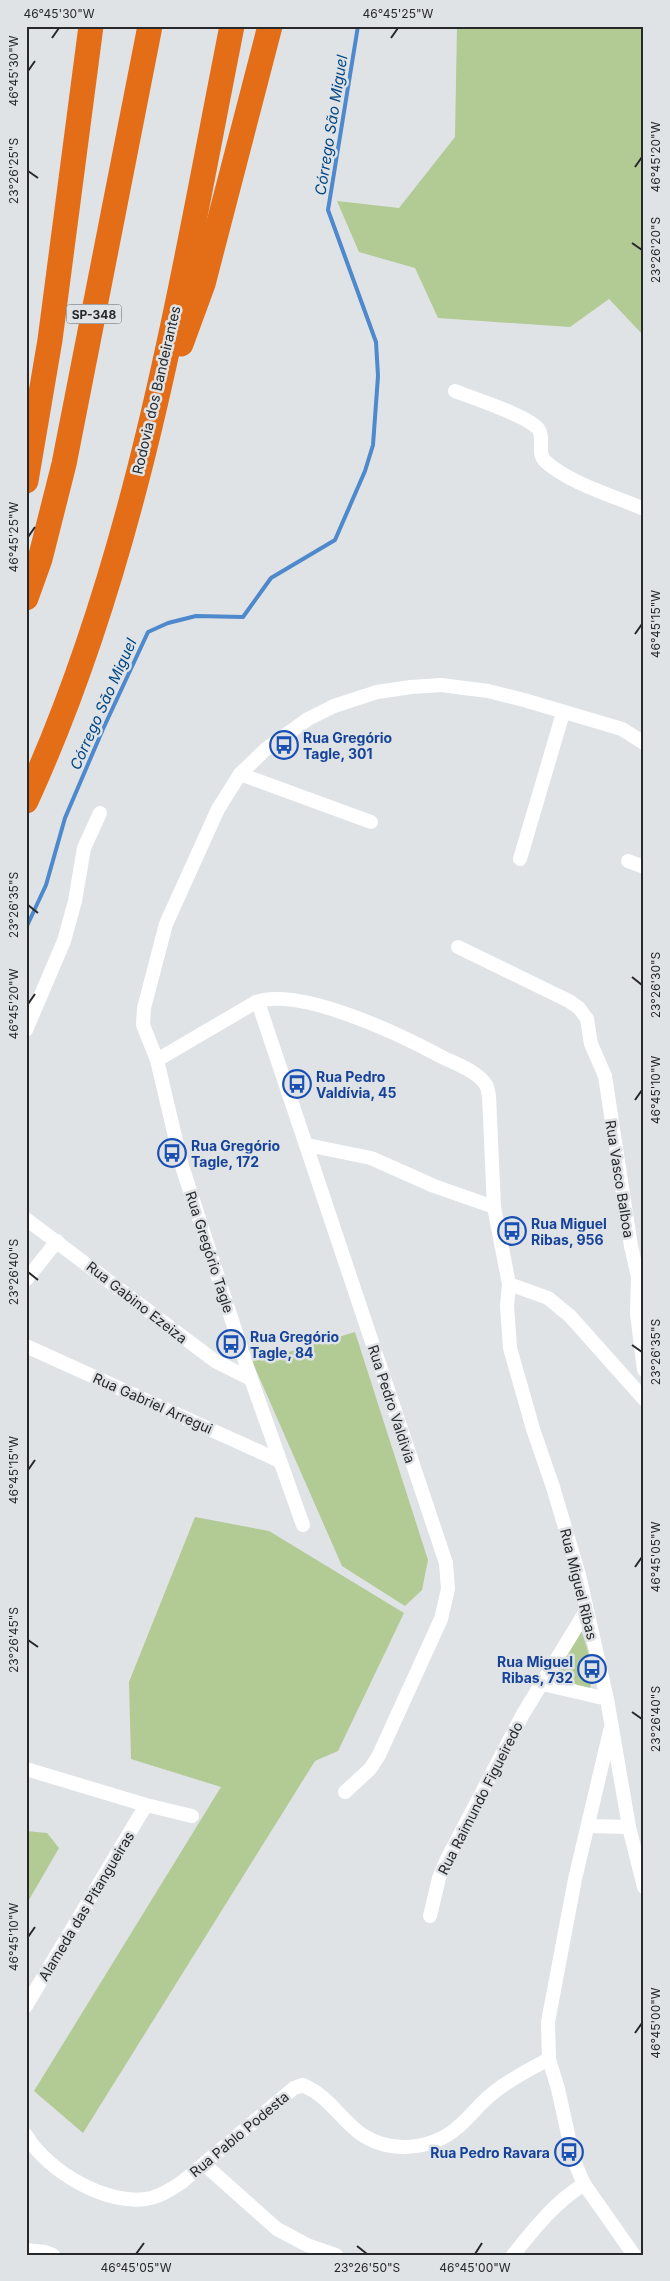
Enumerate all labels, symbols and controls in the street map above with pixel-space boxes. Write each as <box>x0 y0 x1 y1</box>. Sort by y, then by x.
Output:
text: 46°45'30"W <box>23 6 95 21</box>
text: 46°45'25"W <box>363 6 434 21</box>
text: 46°45'30"W <box>6 35 21 107</box>
water label: Córrego São Miguel <box>311 53 352 197</box>
text: 46°45'20"W <box>648 121 663 193</box>
text: 23°26'25"S <box>6 138 21 204</box>
text: 23°26'20"S <box>648 216 663 283</box>
road number: SP-348 <box>66 304 122 324</box>
street label: Rodovia dos Bandeirantes <box>128 304 184 476</box>
text: 46°45'25"W <box>6 501 21 572</box>
text: 46°45'15"W <box>648 590 663 658</box>
water label: Córrego São Miguel <box>65 635 141 773</box>
place label: Rua Gregório Tagle, 301 <box>303 729 393 762</box>
bus stop icon: Rua Gregório Tagle, 301 <box>269 730 299 760</box>
text: 23°26'35"S <box>6 872 21 938</box>
text: 23°26'30"S <box>648 951 663 1018</box>
text: 46°45'20"W <box>6 968 21 1040</box>
text: 46°45'10"W <box>648 1056 663 1124</box>
place label: Rua Pedro Valdívia, 45 <box>316 1068 397 1101</box>
bus stop icon: Rua Pedro Valdívia, 45 <box>282 1069 312 1099</box>
street label: Rua Vasco Balboa <box>602 1119 638 1239</box>
place label: Rua Gregório Tagle, 172 <box>191 1137 281 1170</box>
bus stop icon: Rua Gregório Tagle, 172 <box>157 1138 187 1168</box>
street label: Rua Gregório Tagle <box>182 1189 238 1315</box>
place label: Rua Miguel Ribas, 956 <box>531 1215 607 1248</box>
bus stop icon: Rua Miguel Ribas, 956 <box>497 1216 527 1246</box>
text: 23°26'40"S <box>6 1239 21 1305</box>
street label: Rua Gabino Ezeiza <box>83 1257 191 1347</box>
text: 23°26'35"S <box>648 1319 663 1385</box>
place label: Rua Gregório Tagle, 84 <box>250 1328 340 1361</box>
bus stop icon: Rua Gregório Tagle, 84 <box>216 1329 246 1359</box>
street label: Rua Pedro Valdivia <box>365 1343 419 1465</box>
street label: Rua Gabriel Arregui <box>91 1369 215 1437</box>
text: 46°45'15"W <box>6 1436 21 1504</box>
text: 46°45'05"W <box>648 1521 663 1593</box>
street label: Rua Miguel Ribas <box>557 1527 601 1641</box>
text: 23°26'45"S <box>6 1607 21 1673</box>
place label: Rua Miguel Ribas, 732 <box>497 1653 573 1686</box>
bus stop icon: Rua Miguel Ribas, 732 <box>577 1654 607 1684</box>
text: 23°26'40"S <box>648 1686 663 1752</box>
street label: Rua Raimundo Figueiredo <box>434 1719 526 1877</box>
street label: Alameda das Pitangueiras <box>35 1828 137 1984</box>
text: 46°45'10"W <box>6 1903 21 1971</box>
text: 46°45'00"W <box>648 1987 663 2059</box>
street label: Rua Pablo Podesta <box>186 2088 292 2180</box>
bus stop icon: Rua Pedro Ravara <box>554 2137 584 2167</box>
place label: Rua Pedro Ravara <box>430 2144 550 2161</box>
text: 46°45'05"W <box>100 2260 172 2275</box>
text: 23°26'50"S <box>334 2260 401 2275</box>
text: 46°45'00"W <box>439 2260 511 2275</box>

